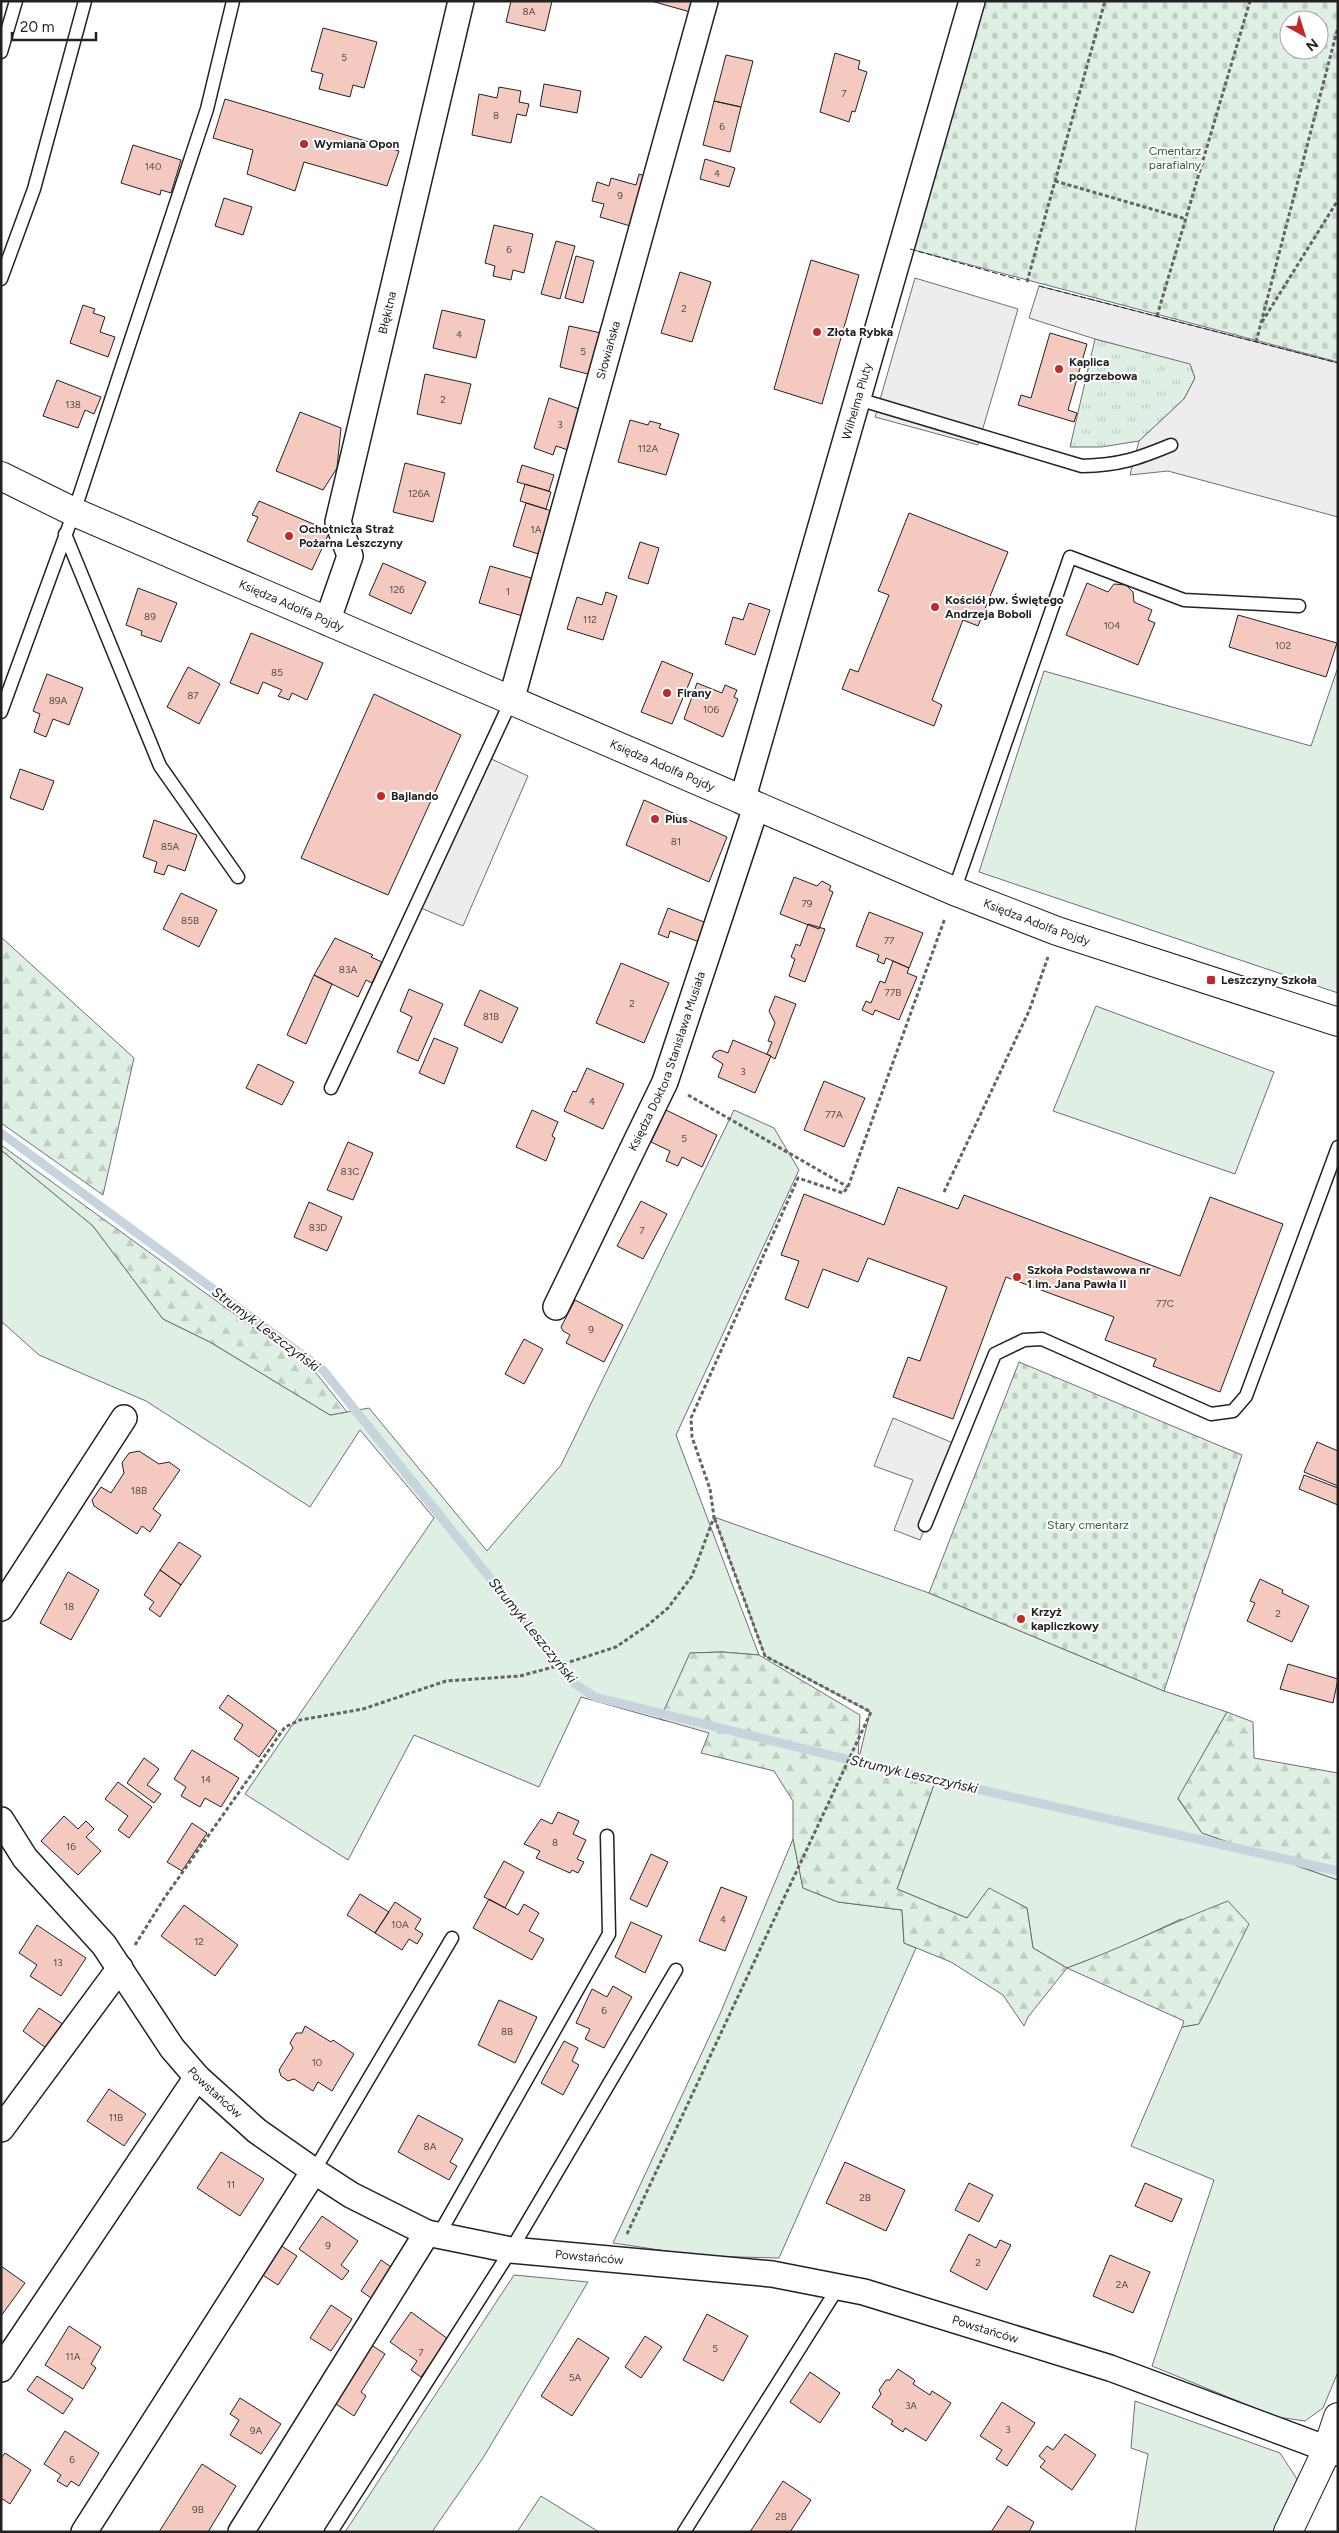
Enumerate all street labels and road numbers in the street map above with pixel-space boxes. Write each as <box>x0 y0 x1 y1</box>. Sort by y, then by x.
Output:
street label: Błękitna <box>376 290 399 335</box>
street label: Słowiańska <box>593 319 623 381</box>
street label: Wilhelma Pluty <box>839 360 875 441</box>
street label: Księdza Adolfa Pojdy <box>237 577 347 635</box>
street label: Księdza Adolfa Pojdy <box>608 737 718 794</box>
street label: Księdza Adolfa Pojdy <box>981 896 1093 948</box>
street label: Księdza Doktora Stanisława Musiała <box>626 970 708 1153</box>
street label: Powstańców <box>185 2064 245 2122</box>
street label: Powstańców <box>555 2247 625 2267</box>
street label: Powstańców <box>950 2313 1021 2346</box>

